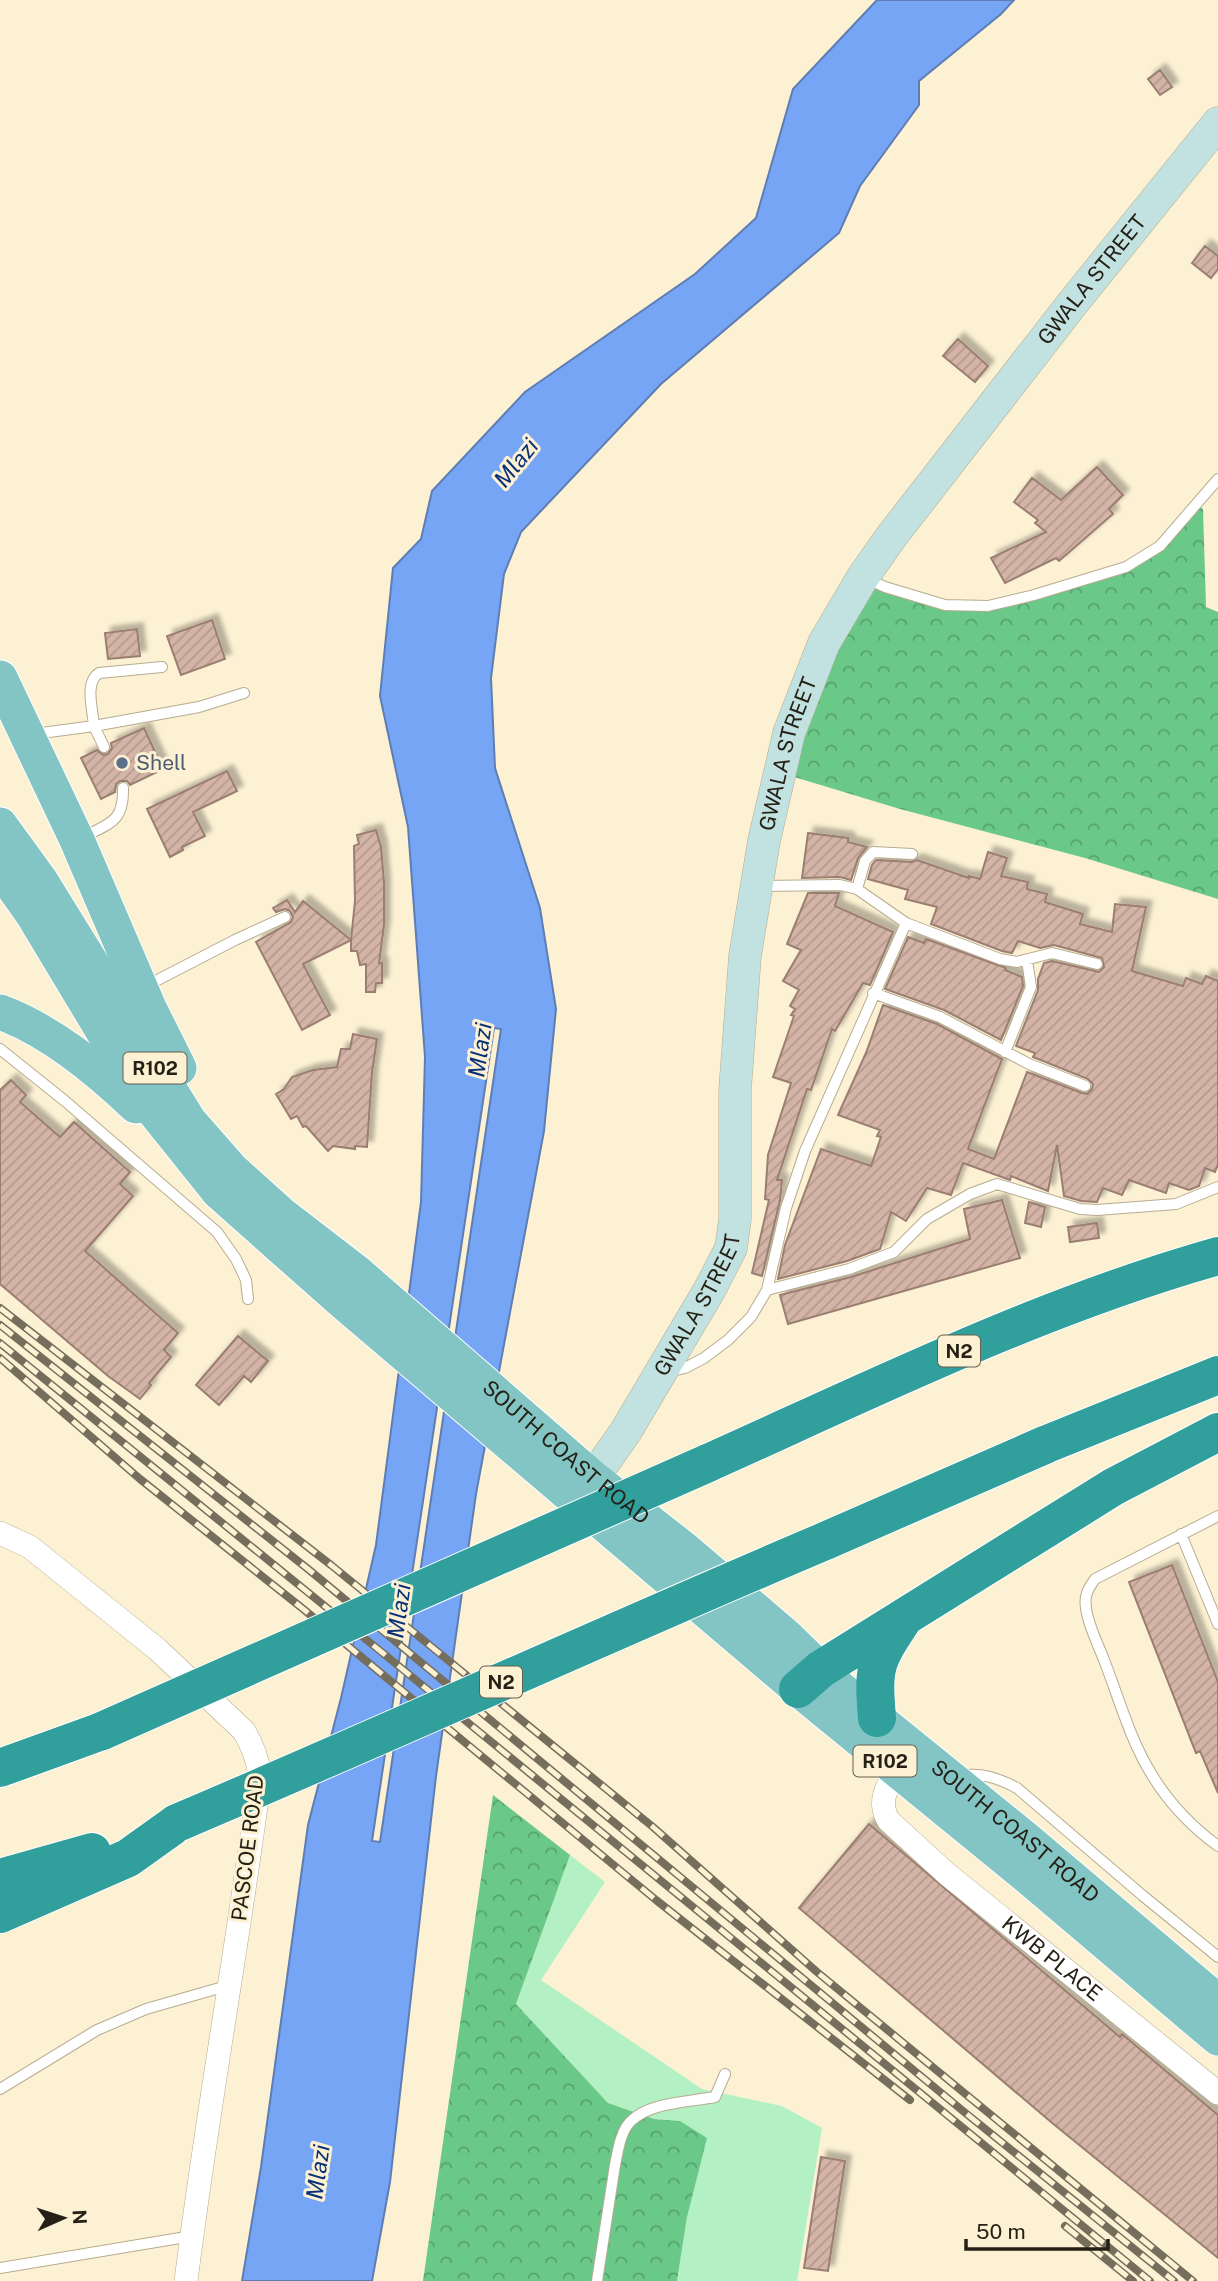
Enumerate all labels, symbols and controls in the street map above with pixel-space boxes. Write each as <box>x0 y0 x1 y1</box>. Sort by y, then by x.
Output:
street label: GWALA STREET <box>1032 209 1151 349</box>
water label: Mlazi <box>488 433 544 492</box>
street label: GWALA STREET <box>754 673 822 833</box>
place label: Shell <box>136 750 186 775</box>
marker: Shell <box>114 755 130 771</box>
water label: Mlazi <box>462 1021 497 1079</box>
road number: R102 <box>124 1052 186 1084</box>
street label: GWALA STREET <box>648 1232 745 1380</box>
road number: N2 <box>938 1336 980 1366</box>
street label: SOUTH COAST ROAD <box>478 1375 655 1529</box>
water label: Mlazi <box>381 1582 416 1640</box>
road number: N2 <box>480 1666 522 1698</box>
road number: R102 <box>854 1746 917 1777</box>
street label: SOUTH COAST ROAD <box>926 1754 1104 1908</box>
street label: PASCOE ROAD <box>226 1774 269 1922</box>
street label: KWB PLACE <box>997 1910 1107 2006</box>
water label: Mlazi <box>300 2143 335 2201</box>
north arrow <box>28 2183 98 2253</box>
scale bar <box>966 2208 1108 2252</box>
text: N <box>69 2209 91 2225</box>
text: 50 m <box>976 2219 1026 2244</box>

